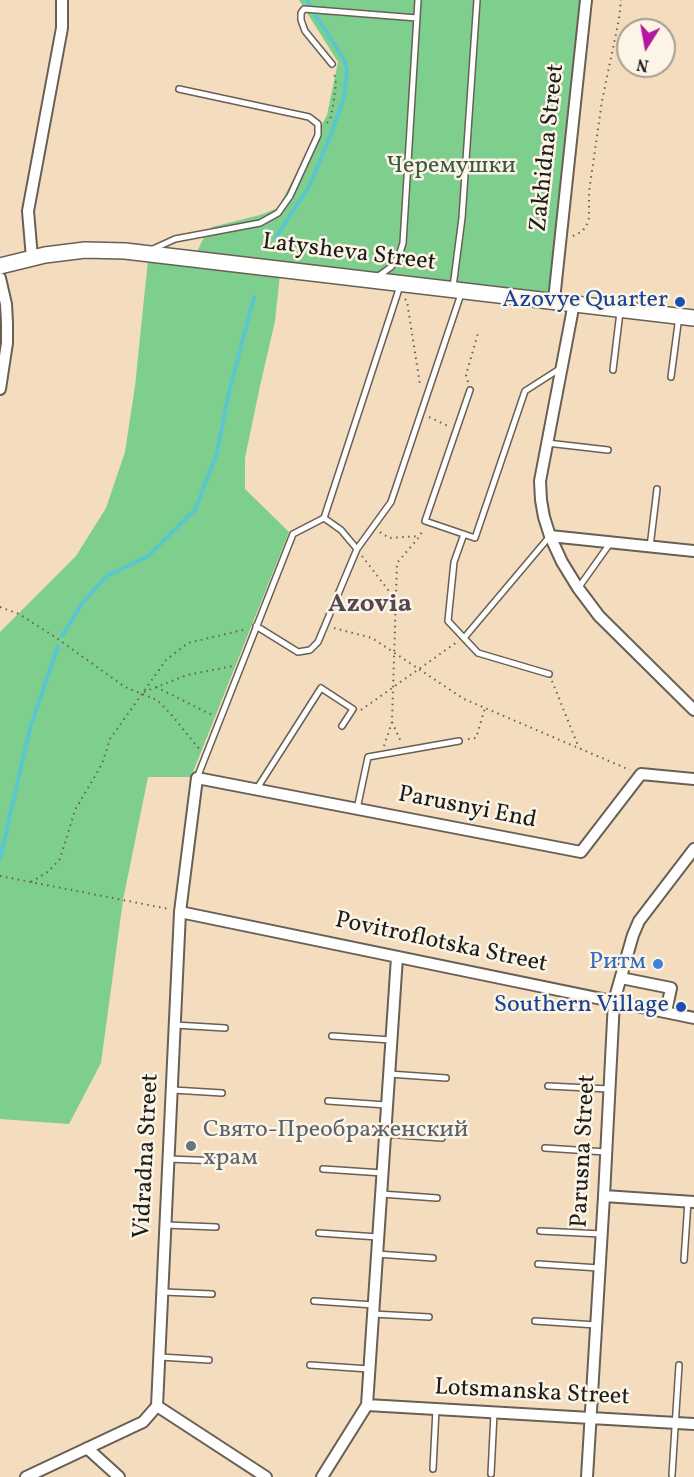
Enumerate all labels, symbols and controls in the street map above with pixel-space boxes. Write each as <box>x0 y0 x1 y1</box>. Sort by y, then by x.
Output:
north arrow <box>616 18 676 78</box>
text: N <box>635 52 651 76</box>
street label: Zakhidna Street <box>526 62 572 234</box>
park label: Черемушки <box>386 154 516 182</box>
street label: Latysheva Street <box>261 229 437 279</box>
place label: Azovye Quarter <box>502 288 668 316</box>
marker: Azovye Quarter <box>673 295 687 309</box>
district label: Azovia <box>328 590 412 622</box>
street label: Parusnyi End <box>395 781 539 837</box>
street label: Povitroflotska Street <box>332 907 550 981</box>
place label: Ритм <box>589 950 646 978</box>
marker: Ритм <box>651 957 665 971</box>
place label: Southern Village <box>494 993 669 1021</box>
marker: Southern Village <box>674 1000 688 1014</box>
street label: Vidradna Street <box>129 1073 167 1239</box>
street label: Parusna Street <box>567 1073 603 1229</box>
place label: Свято-Преображенский храм <box>203 1118 468 1174</box>
marker: Свято-Преображенский храм <box>184 1139 198 1153</box>
street label: Lotsmanska Street <box>434 1375 630 1413</box>

